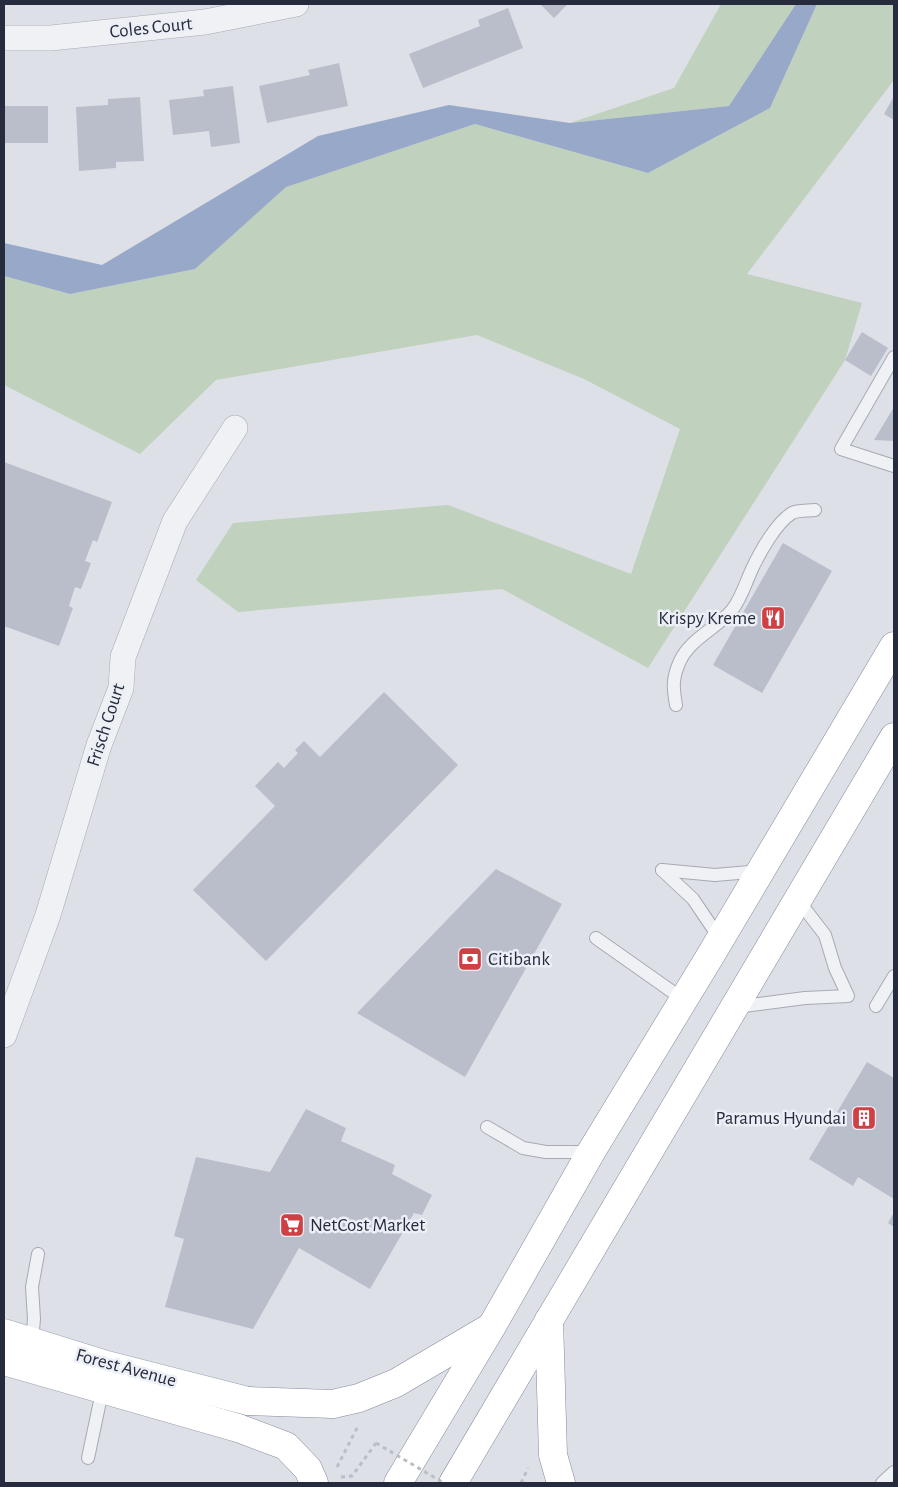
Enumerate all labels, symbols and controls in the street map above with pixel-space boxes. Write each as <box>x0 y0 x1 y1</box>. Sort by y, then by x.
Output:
street label: Coles Court <box>109 14 193 42</box>
restaurant icon: Krispy Kreme <box>760 605 786 631</box>
place label: Krispy Kreme <box>658 609 756 628</box>
street label: Frisch Court <box>84 681 128 769</box>
bank icon: Citibank <box>457 946 483 972</box>
place label: Citibank <box>488 950 550 969</box>
building icon: Paramus Hyundai <box>851 1105 877 1131</box>
place label: Paramus Hyundai <box>715 1109 846 1128</box>
supermarket icon: NetCost Market <box>279 1212 305 1238</box>
place label: NetCost Market <box>310 1216 425 1235</box>
street label: Forest Avenue <box>74 1345 178 1391</box>

